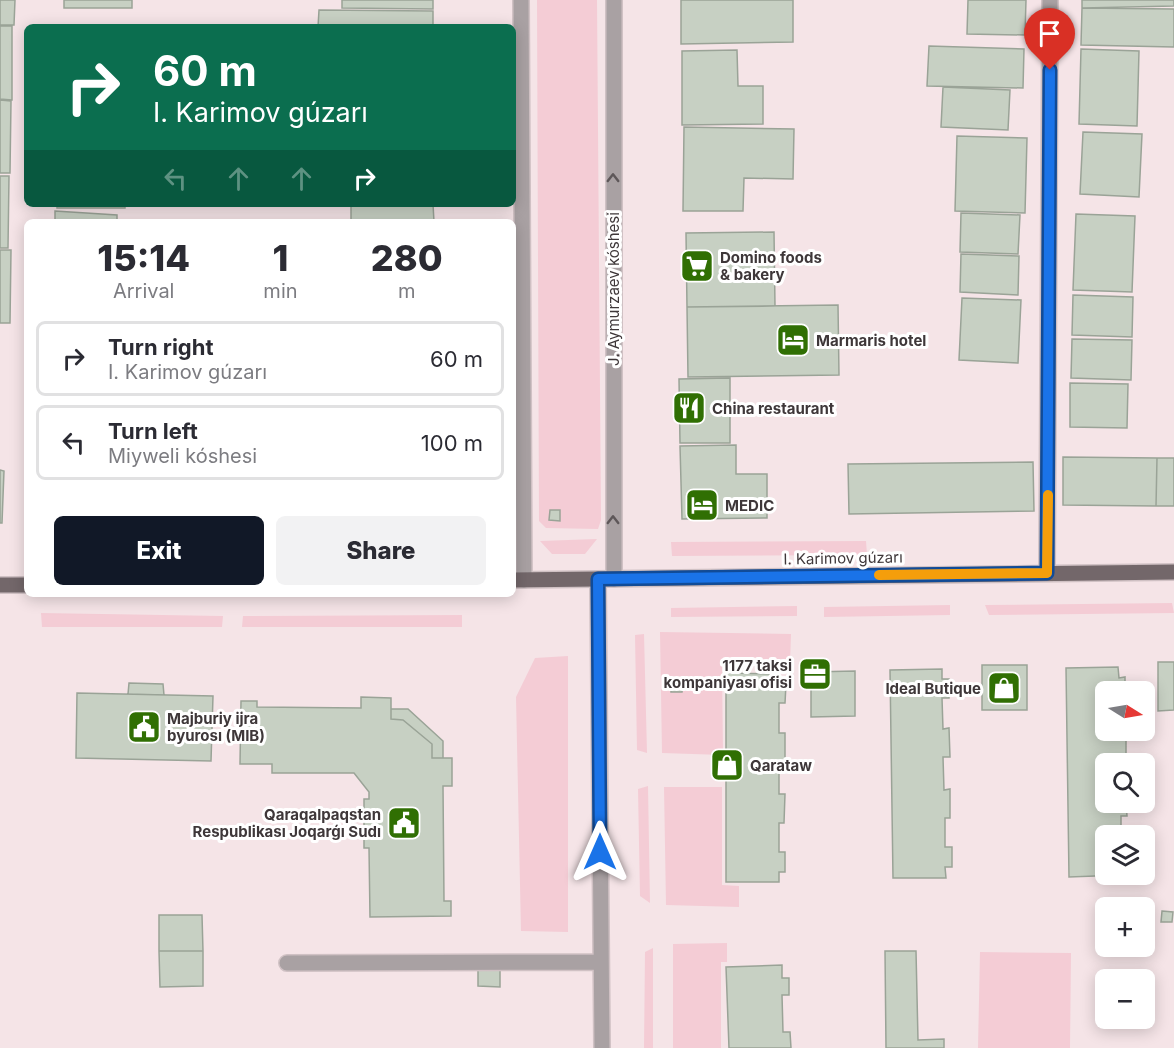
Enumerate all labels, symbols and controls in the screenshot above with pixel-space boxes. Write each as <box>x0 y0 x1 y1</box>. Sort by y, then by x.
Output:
pin <box>1024 8 1075 70</box>
icon: arrive <box>1033 17 1066 50</box>
text: 60 m <box>153 45 257 96</box>
icon: right <box>54 48 132 126</box>
text: I. Karimov gúzarı <box>153 96 368 129</box>
icon: left <box>159 162 192 195</box>
icon: ahead <box>222 162 255 195</box>
icon: ahead <box>285 162 318 195</box>
icon: right <box>348 162 381 195</box>
one-way arrow <box>607 174 619 183</box>
street label: J. Aymurzaev kóshesi <box>604 212 623 366</box>
text: 15:14 <box>97 236 190 280</box>
text: 1 <box>273 236 288 280</box>
text: 280 <box>371 236 443 280</box>
supermarket icon: Domino foods & bakery <box>679 248 715 284</box>
place label: Domino foods & bakery <box>720 248 822 284</box>
text: Arrival <box>113 279 174 303</box>
text: min <box>263 279 298 303</box>
text: m <box>398 279 416 303</box>
hotel icon: Marmaris hotel <box>775 322 811 358</box>
place label: Marmaris hotel <box>816 331 926 350</box>
text: Turn right <box>108 334 214 360</box>
icon: right <box>57 342 90 375</box>
text: 60 m <box>430 346 483 372</box>
text: I. Karimov gúzarı <box>108 360 267 384</box>
restaurant icon: China restaurant <box>671 390 707 426</box>
place label: China restaurant <box>712 399 835 418</box>
text: Turn left <box>108 418 198 444</box>
icon: left <box>57 426 90 459</box>
text: 100 m <box>421 430 483 456</box>
text: Miyweli kóshesi <box>108 444 257 468</box>
hotel icon: MEDIC <box>684 487 720 523</box>
place label: MEDIC <box>725 496 774 515</box>
button: Exit <box>54 516 264 585</box>
button: Share <box>276 516 486 585</box>
one-way arrow <box>607 516 619 525</box>
street label: I. Karimov gúzarı <box>783 547 903 569</box>
place label: 1177 taksi kompaniyası ofisi <box>664 656 792 692</box>
office icon: 1177 taksi kompaniyası ofisi <box>797 656 833 692</box>
shop icon: Ideal Butique <box>986 670 1022 706</box>
place label: Ideal Butique <box>885 679 981 698</box>
north arrow <box>1095 681 1155 741</box>
map controls <box>1095 681 1155 1029</box>
public building icon: Majburiy ijra byurosı (MIB) <box>126 709 162 745</box>
place label: Majburiy ijra byurosı (MIB) <box>167 709 265 745</box>
shop icon: Qarataw <box>709 747 745 783</box>
button: search <box>1095 753 1155 813</box>
place label: Qarataw <box>750 756 812 775</box>
place label: Qaraqalpaqstan Respublikası Joqarǵı Sudı <box>193 805 381 841</box>
public building icon: Qaraqalpaqstan Respublikası Joqarǵı Sudı <box>386 805 422 841</box>
position arrow <box>568 820 632 884</box>
button: layers <box>1095 825 1155 885</box>
button: + <box>1095 897 1155 957</box>
button: − <box>1095 969 1155 1029</box>

